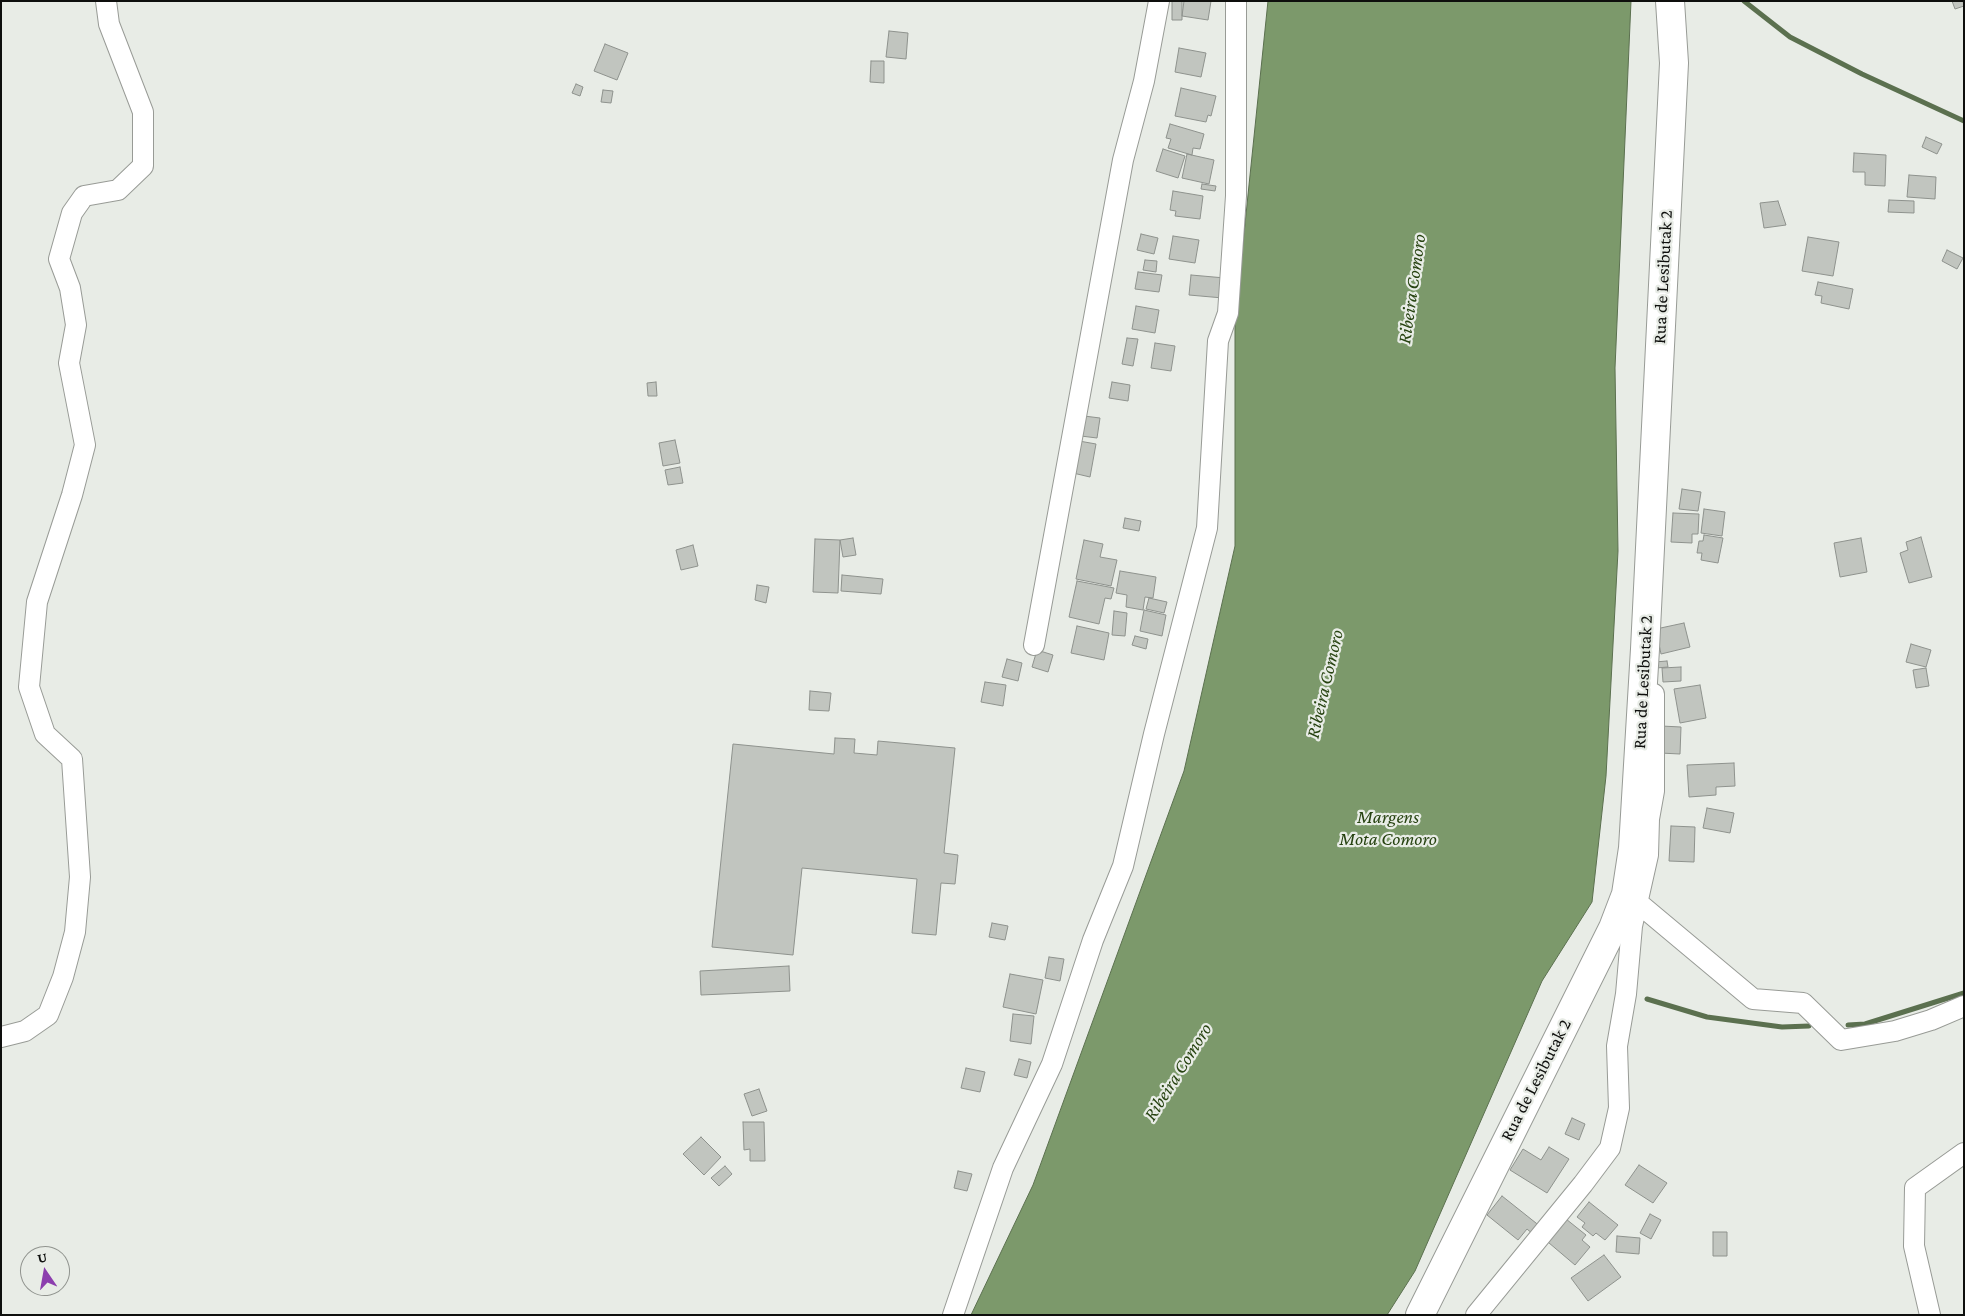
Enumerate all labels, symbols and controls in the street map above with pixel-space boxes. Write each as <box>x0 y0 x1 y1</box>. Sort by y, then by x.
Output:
street label: Rua de Lesibutak 2 <box>1649 210 1677 344</box>
water label: Ribeira Comoro <box>1393 233 1431 345</box>
street label: Rua de Lesibutak 2 <box>1629 615 1657 749</box>
water label: Ribeira Comoro <box>1301 628 1349 740</box>
water label: Margens Mota Comoro <box>1339 806 1437 850</box>
street label: Rua de Lesibutak 2 <box>1496 1015 1576 1145</box>
water label: Ribeira Comoro <box>1139 1019 1217 1125</box>
north arrow <box>20 1246 70 1296</box>
text: U <box>36 1248 48 1266</box>

